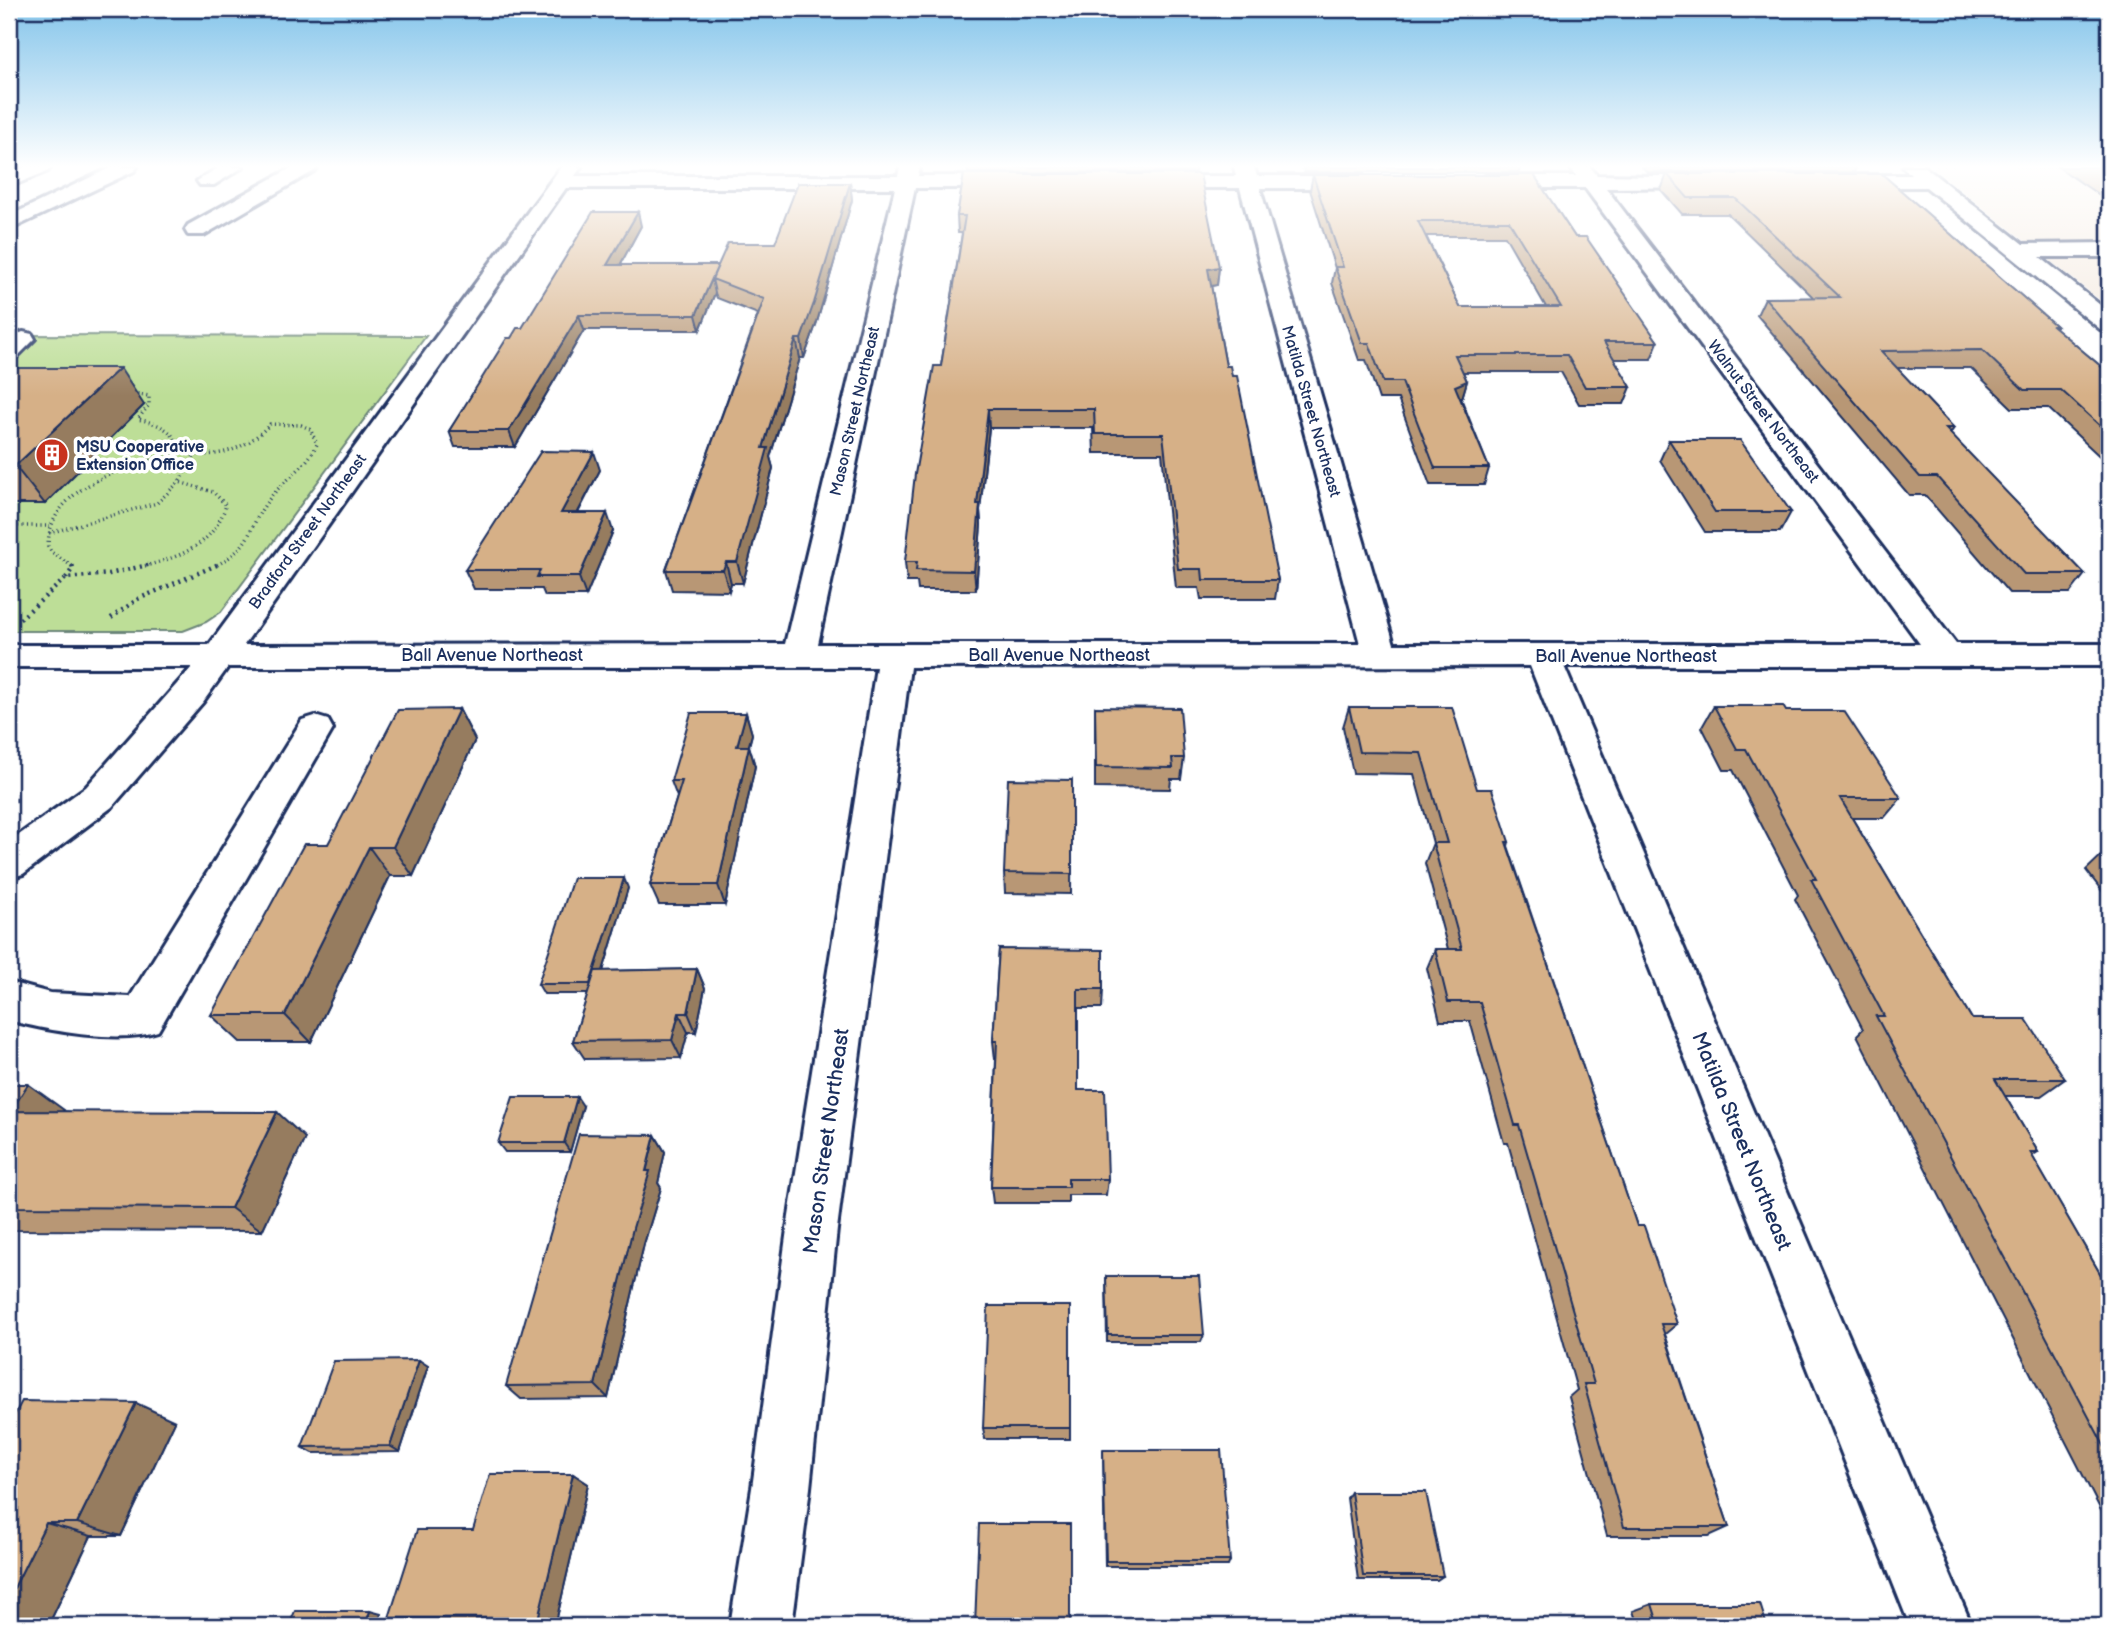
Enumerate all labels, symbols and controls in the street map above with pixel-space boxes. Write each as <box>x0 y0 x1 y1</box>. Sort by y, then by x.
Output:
street label: Matilda Street Northeast <box>1277 323 1344 500</box>
street label: Mason Street Northeast <box>827 325 884 498</box>
street label: Walnut Street Northeast <box>1703 337 1823 487</box>
building icon: MSU Cooperative Extension Office <box>33 436 71 474</box>
place label: MSU Cooperative Extension Office <box>76 438 204 475</box>
street label: Bradford Street Northeast <box>246 451 371 613</box>
street label: Ball Avenue Northeast <box>401 645 583 666</box>
street label: Ball Avenue Northeast <box>968 645 1150 666</box>
street label: Ball Avenue Northeast <box>1535 646 1717 667</box>
street label: Mason Street Northeast <box>798 1026 855 1255</box>
street label: Matilda Street Northeast <box>1686 1028 1797 1254</box>

